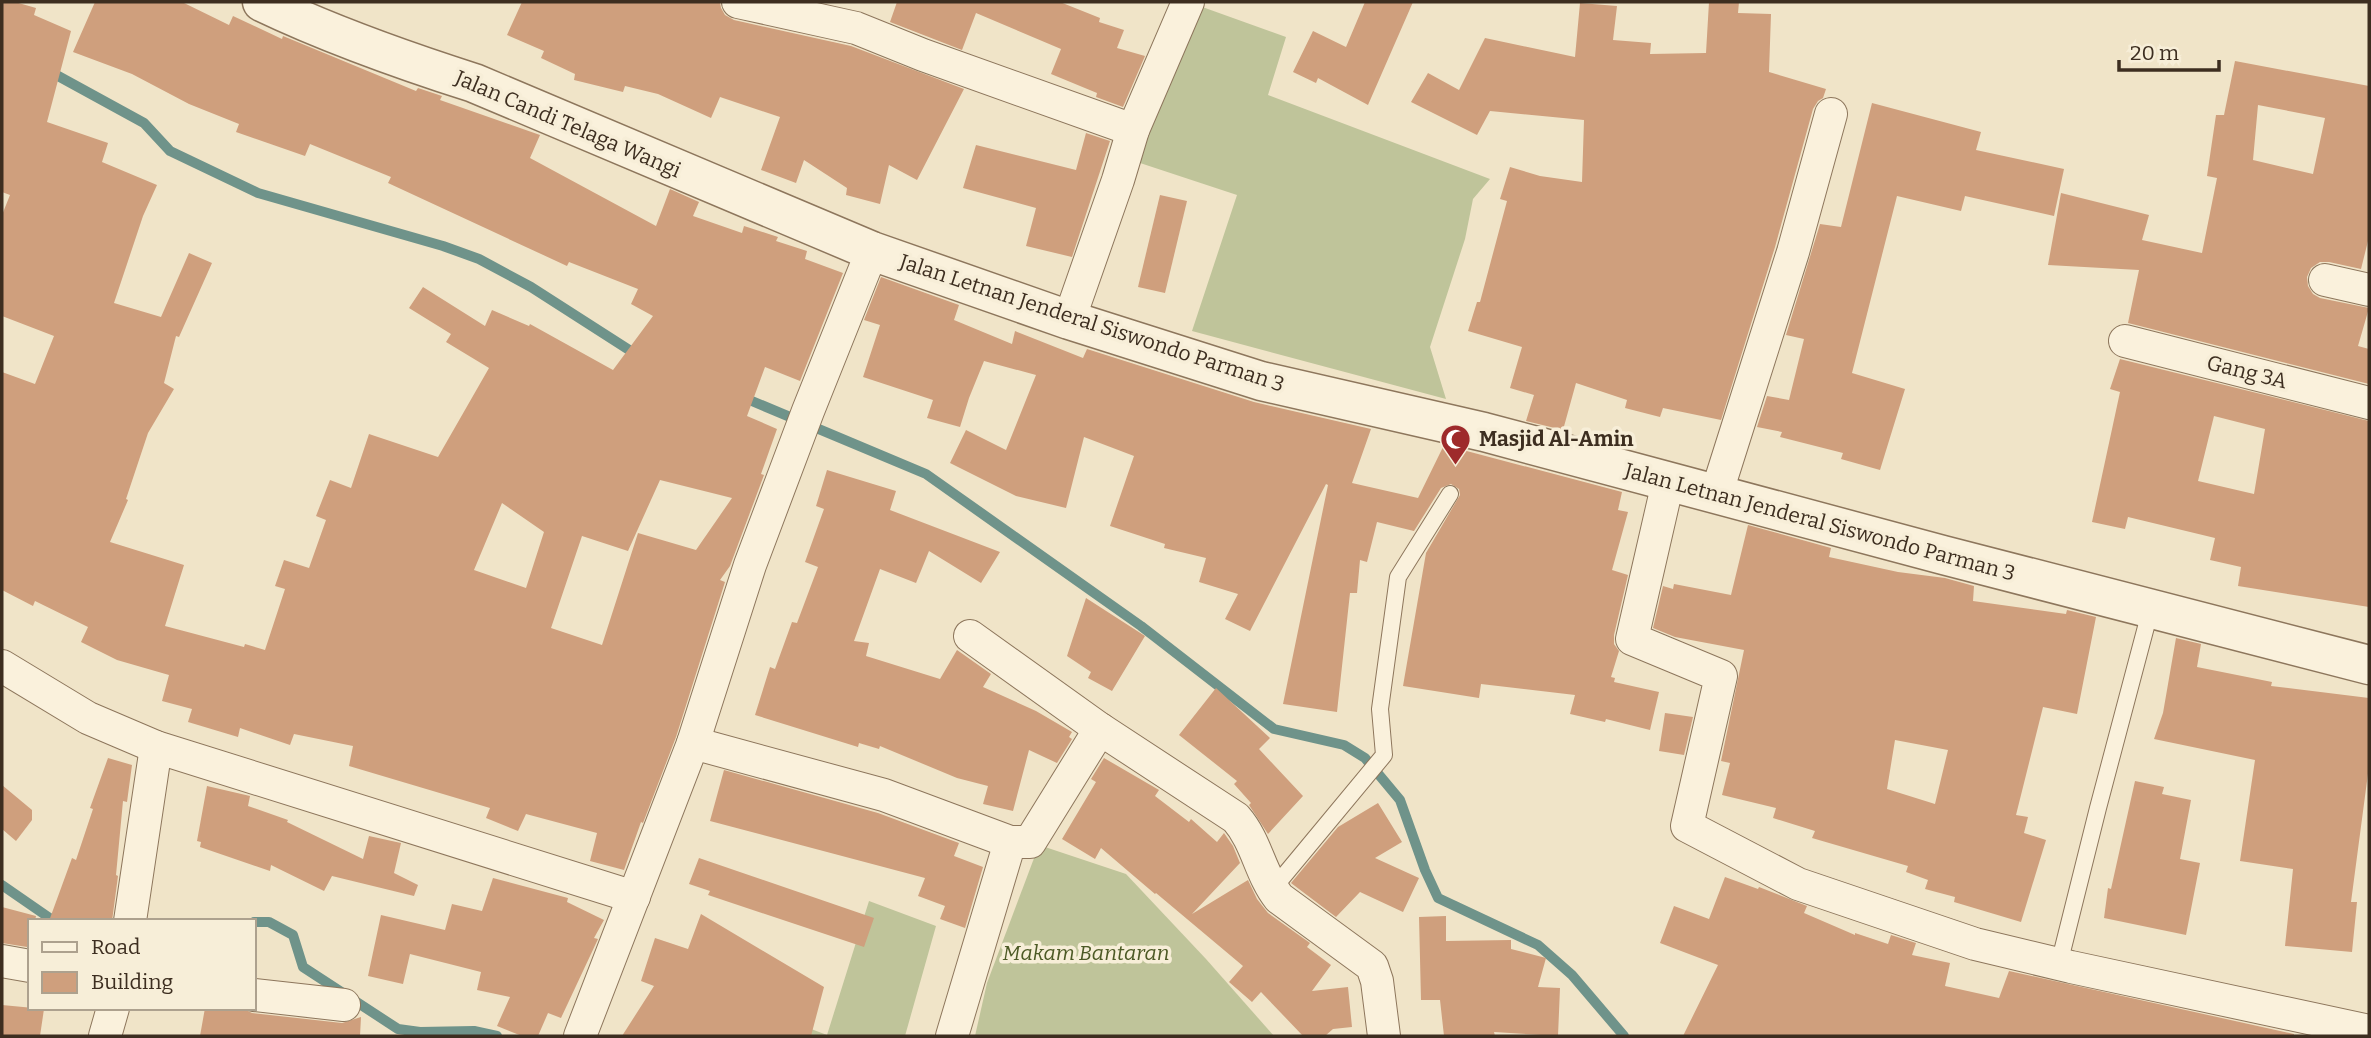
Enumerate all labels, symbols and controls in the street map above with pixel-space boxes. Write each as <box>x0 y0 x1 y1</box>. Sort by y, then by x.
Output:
scale bar <box>2119 28 2219 72</box>
text: 20 m <box>2130 40 2179 66</box>
street label: Jalan Candi Telaga Wangi <box>450 64 685 183</box>
street label: Jalan Letnan Jenderal Siswondo Parman 3 <box>895 248 1288 398</box>
street label: Gang 3A <box>2204 349 2290 395</box>
mosque icon: Masjid Al-Amin <box>1439 422 1473 466</box>
place label: Masjid Al-Amin <box>1479 426 1634 452</box>
street label: Jalan Letnan Jenderal Siswondo Parman 3 <box>1621 457 2018 587</box>
legend <box>28 919 256 1010</box>
text: Road <box>91 934 140 960</box>
park label: Makam Bantaran <box>1003 940 1169 966</box>
text: Building <box>91 969 174 995</box>

